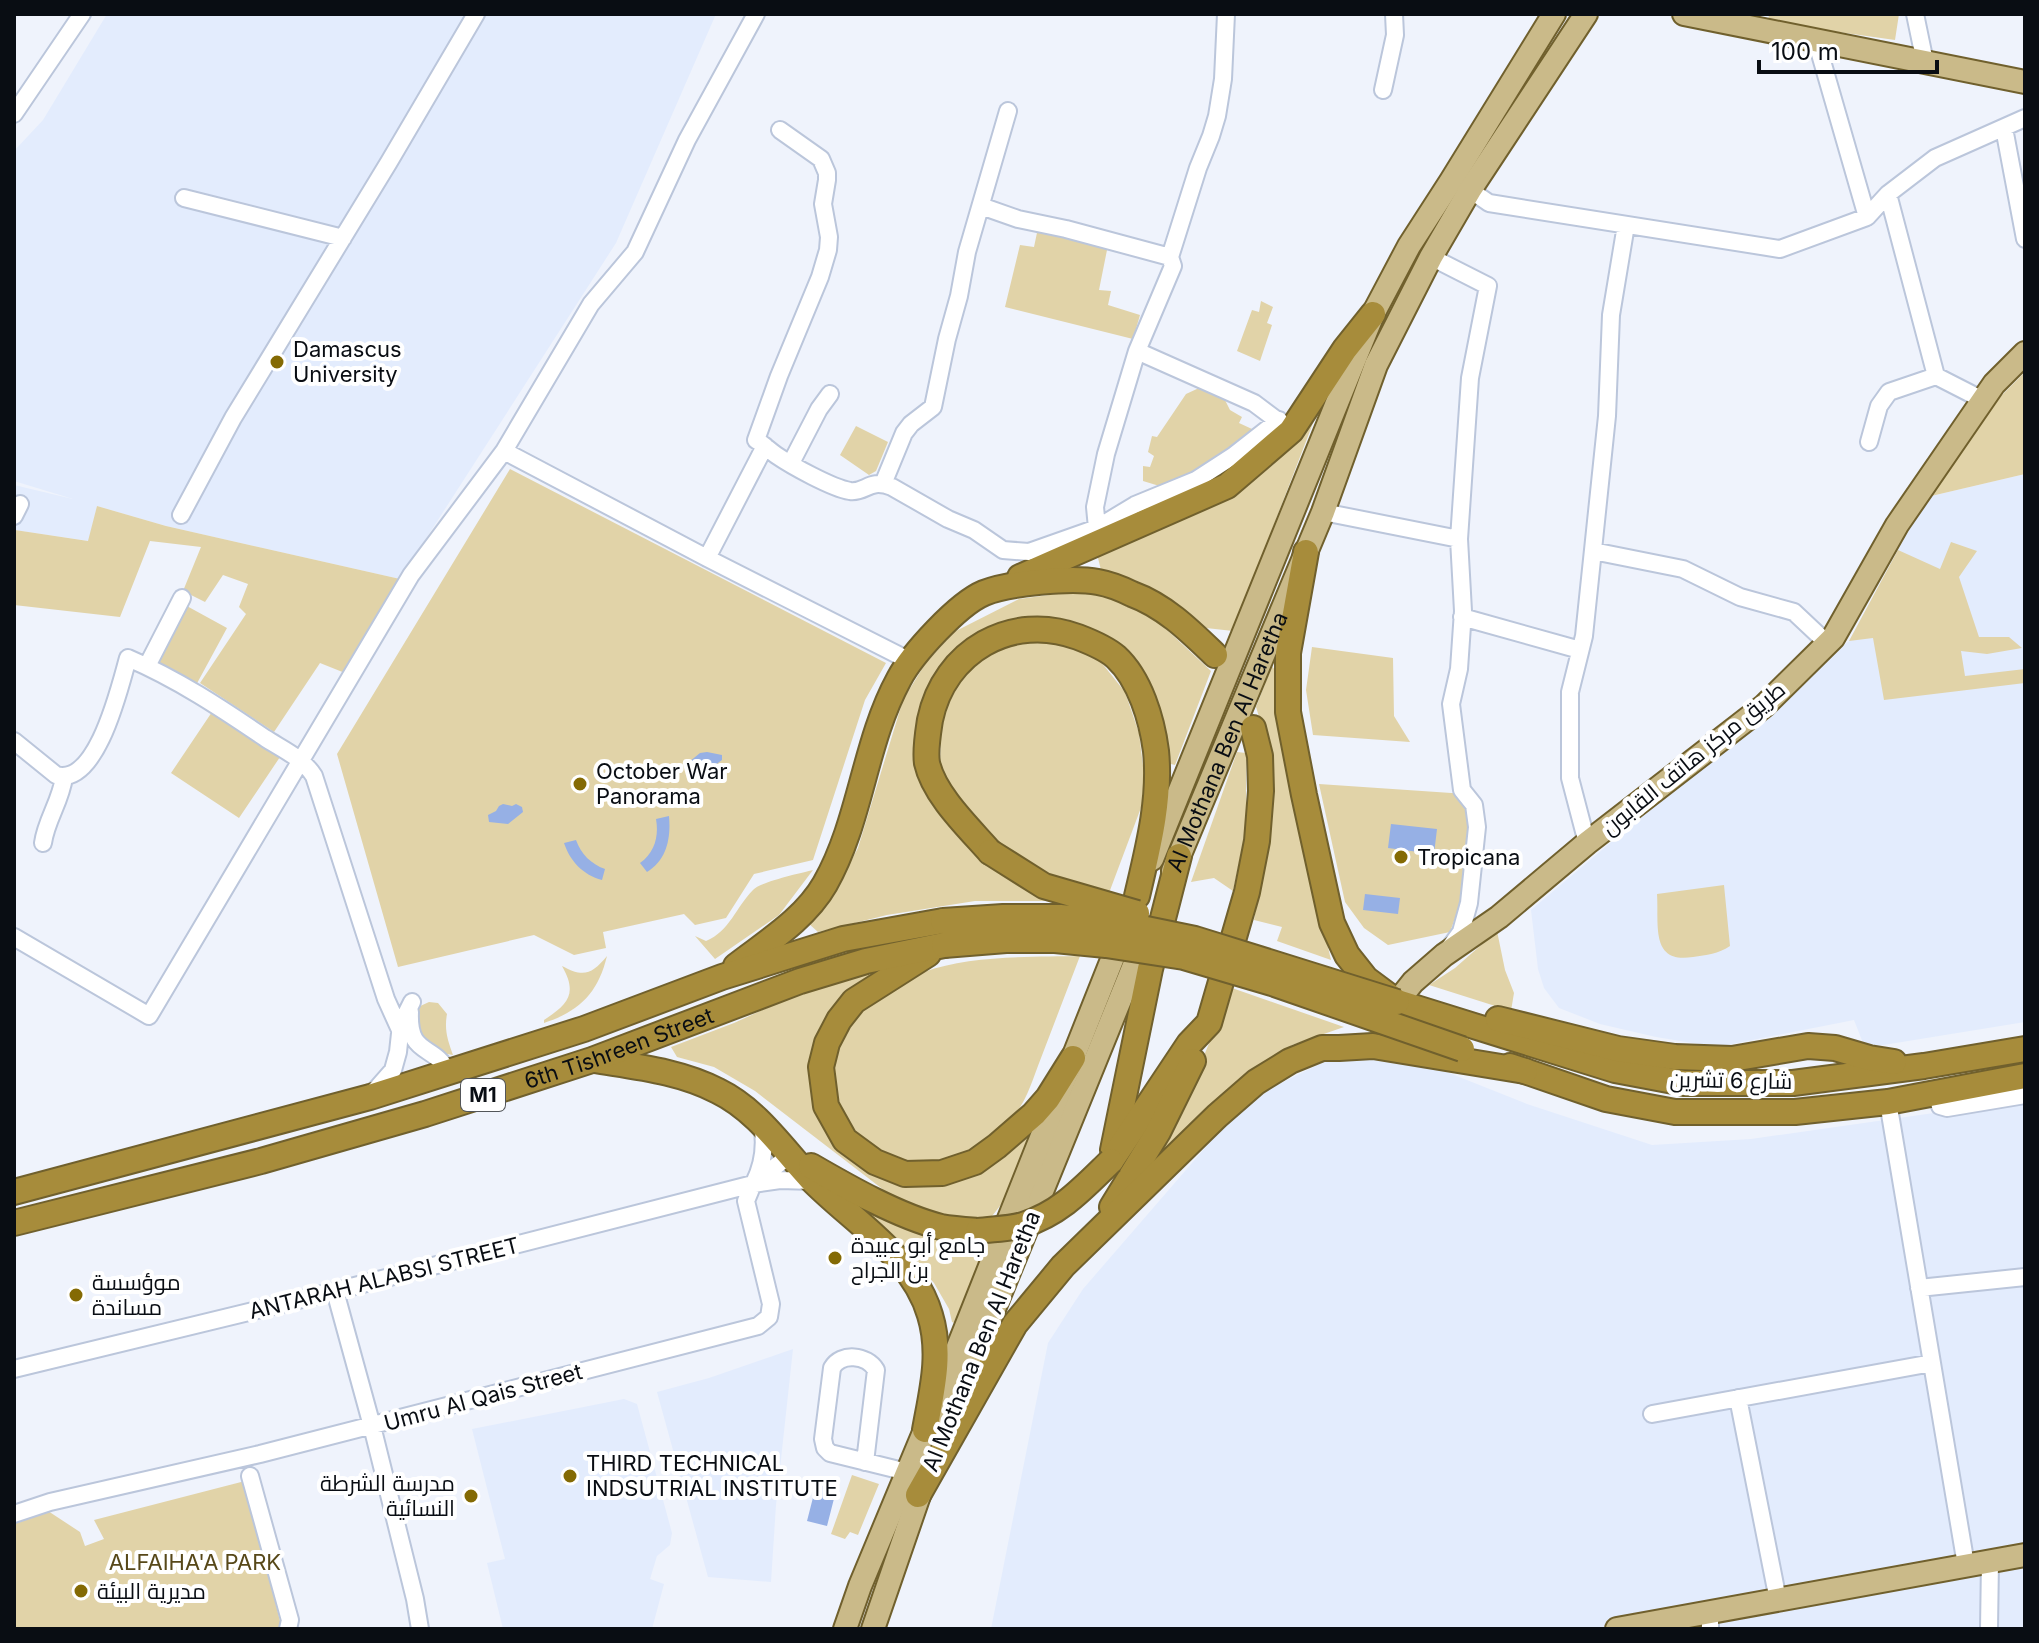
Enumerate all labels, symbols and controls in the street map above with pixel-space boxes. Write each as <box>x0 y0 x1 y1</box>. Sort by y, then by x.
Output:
scale bar <box>1759 24 1937 74</box>
text: 100 m <box>1771 37 1839 66</box>
place label: Damascus University <box>293 336 402 387</box>
marker: Damascus University <box>268 353 286 371</box>
street label: Al Mothana Ben Al Haretha <box>1161 608 1293 876</box>
street label: طريق مركز هاتف القابون <box>1596 676 1791 841</box>
place label: October War Panorama <box>596 758 728 809</box>
marker: October War Panorama <box>571 775 589 793</box>
place label: Tropicana <box>1417 844 1520 870</box>
marker: Tropicana <box>1392 848 1410 866</box>
street label: 6th Tishreen Street <box>521 1002 717 1094</box>
street label: شارع 6 تشرين <box>1669 1066 1793 1096</box>
road number: M1 <box>461 1079 505 1111</box>
street label: Al Mothana Ben Al Haretha <box>917 1207 1045 1475</box>
street label: ANTARAH ALABSI STREET <box>246 1232 522 1324</box>
place label: جامع أبو عبيدة بن الجراح <box>851 1232 985 1285</box>
marker: جامع أبو عبيدة بن الجراح <box>826 1249 844 1267</box>
place label: موؤسسة مساندة <box>92 1269 181 1320</box>
marker: موؤسسة مساندة <box>67 1286 85 1304</box>
street label: Umru Al Qais Street <box>381 1358 585 1436</box>
place label: THIRD TECHNICAL INDSUTRIAL INSTITUTE <box>586 1450 838 1501</box>
marker: THIRD TECHNICAL INDSUTRIAL INSTITUTE <box>561 1467 579 1485</box>
place label: مدرسة الشرطة النسائية <box>320 1470 455 1521</box>
marker: مدرسة الشرطة النسائية <box>462 1487 480 1505</box>
park label: ALFAIHA'A PARK <box>109 1549 281 1575</box>
place label: مديرية البيئة <box>97 1578 206 1604</box>
marker: مديرية البيئة <box>72 1582 90 1600</box>

